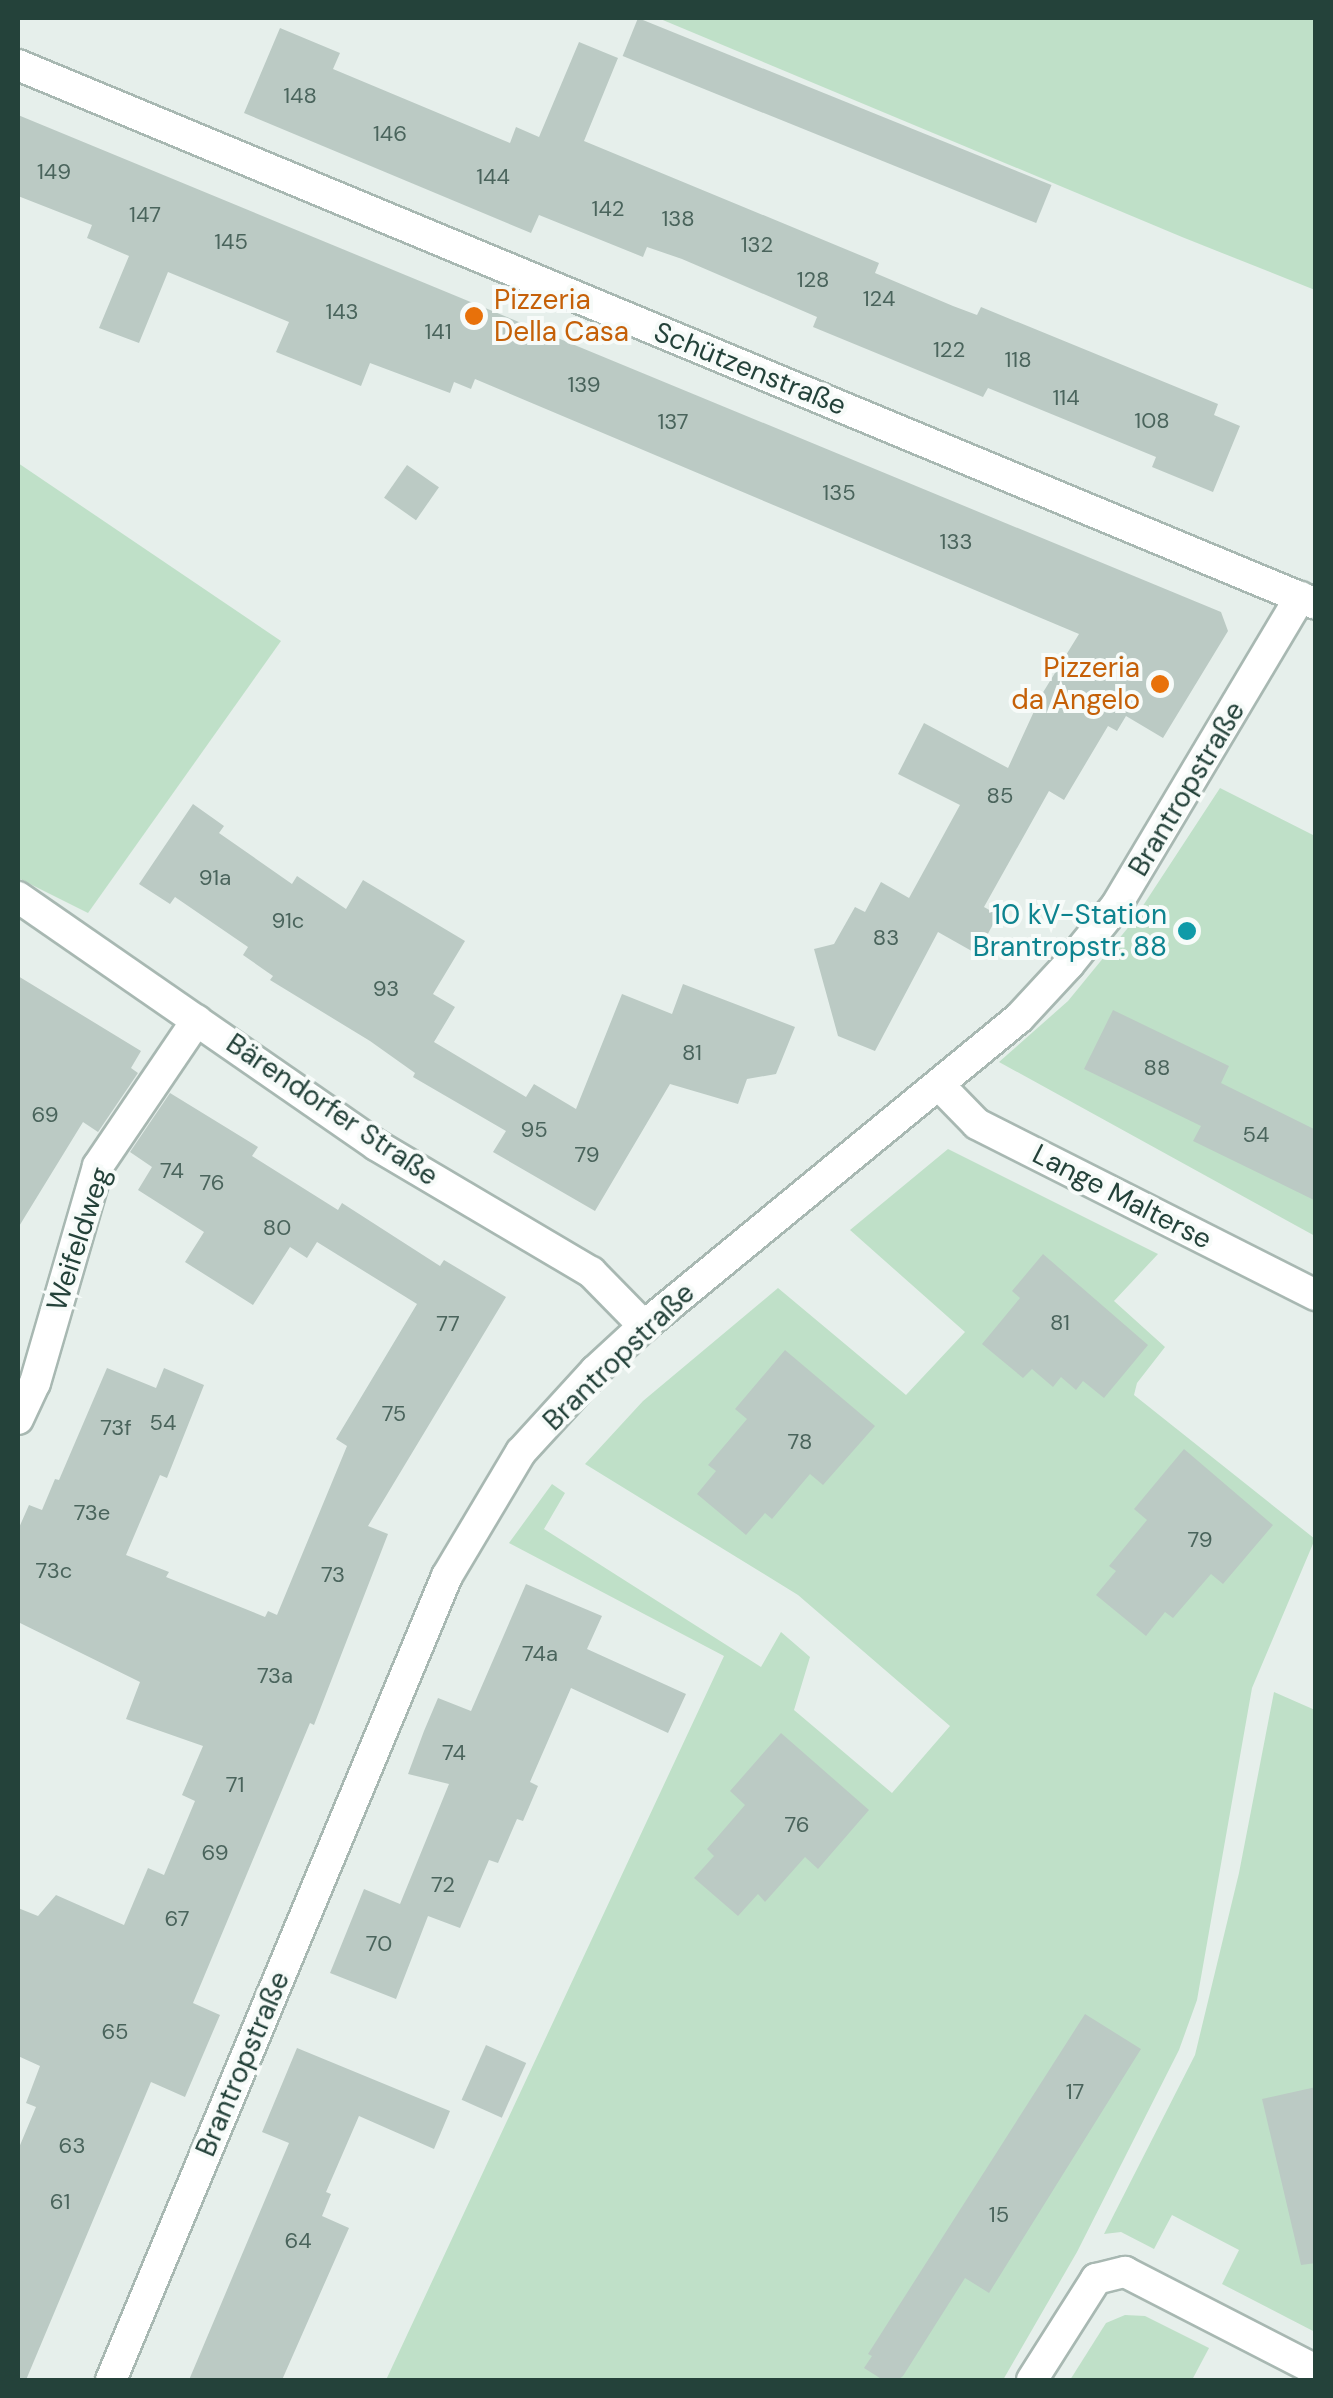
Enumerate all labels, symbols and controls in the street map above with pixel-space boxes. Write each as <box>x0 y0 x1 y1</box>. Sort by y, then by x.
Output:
house number: 148 <box>283 83 317 109</box>
house number: 146 <box>373 121 407 147</box>
house number: 149 <box>37 159 71 185</box>
house number: 144 <box>476 164 510 190</box>
house number: 142 <box>592 196 624 222</box>
house number: 147 <box>129 202 161 228</box>
house number: 138 <box>661 206 695 232</box>
house number: 145 <box>214 229 248 255</box>
house number: 132 <box>741 232 773 258</box>
house number: 128 <box>797 267 829 293</box>
place label: Pizzeria Della Casa <box>494 283 629 349</box>
house number: 124 <box>863 286 895 312</box>
house number: 143 <box>325 299 359 325</box>
marker: Pizzeria Della Casa <box>463 305 485 327</box>
street label: Schützenstraße <box>649 315 851 423</box>
house number: 141 <box>424 319 452 345</box>
house number: 122 <box>933 337 965 363</box>
house number: 118 <box>1004 347 1032 373</box>
house number: 139 <box>567 372 601 398</box>
house number: 114 <box>1052 385 1080 411</box>
house number: 108 <box>1134 408 1170 434</box>
house number: 137 <box>657 409 689 435</box>
house number: 135 <box>822 480 856 506</box>
house number: 133 <box>940 529 972 555</box>
place label: Pizzeria da Angelo <box>1011 651 1140 717</box>
marker: Pizzeria da Angelo <box>1149 673 1171 695</box>
street label: Brantropstraße <box>1122 696 1252 882</box>
house number: 85 <box>987 783 1013 809</box>
house number: 91a <box>199 865 231 891</box>
place label: 10 kV-Station Brantropstr. 88 <box>973 898 1167 964</box>
house number: 91c <box>272 908 304 934</box>
marker: 10 kV-Station Brantropstr. 88 <box>1176 920 1198 942</box>
house number: 83 <box>873 925 899 951</box>
house number: 93 <box>373 976 399 1002</box>
street label: Bärendorfer Straße <box>220 1027 444 1193</box>
house number: 81 <box>682 1040 702 1066</box>
house number: 88 <box>1144 1055 1170 1081</box>
house number: 69 <box>31 1102 59 1128</box>
house number: 95 <box>520 1117 548 1143</box>
house number: 54 <box>1243 1122 1269 1148</box>
street label: Lange Malterse <box>1027 1137 1217 1257</box>
house number: 79 <box>575 1142 599 1168</box>
house number: 74 <box>160 1158 184 1184</box>
street label: Weifeldweg <box>40 1163 118 1315</box>
house number: 76 <box>200 1170 224 1196</box>
house number: 80 <box>263 1215 291 1241</box>
street label: Brantropstraße <box>536 1276 702 1438</box>
house number: 81 <box>1050 1310 1070 1336</box>
house number: 77 <box>436 1311 460 1337</box>
house number: 75 <box>382 1401 406 1427</box>
house number: 54 <box>150 1410 176 1436</box>
house number: 73f <box>100 1415 132 1441</box>
house number: 78 <box>788 1429 812 1455</box>
house number: 73e <box>74 1500 110 1526</box>
house number: 79 <box>1188 1527 1212 1553</box>
house number: 73c <box>36 1558 72 1584</box>
house number: 73 <box>321 1562 345 1588</box>
house number: 74a <box>522 1641 558 1667</box>
house number: 73a <box>257 1663 293 1689</box>
house number: 74 <box>442 1740 466 1766</box>
house number: 71 <box>226 1772 244 1798</box>
house number: 76 <box>785 1812 809 1838</box>
house number: 69 <box>201 1840 229 1866</box>
house number: 72 <box>431 1872 455 1898</box>
house number: 67 <box>165 1906 189 1932</box>
house number: 70 <box>366 1931 392 1957</box>
street label: Brantropstraße <box>189 1967 297 2161</box>
house number: 65 <box>102 2019 128 2045</box>
house number: 17 <box>1066 2079 1084 2105</box>
house number: 63 <box>59 2133 85 2159</box>
house number: 61 <box>50 2189 70 2215</box>
house number: 15 <box>989 2202 1009 2228</box>
house number: 64 <box>284 2228 312 2254</box>

